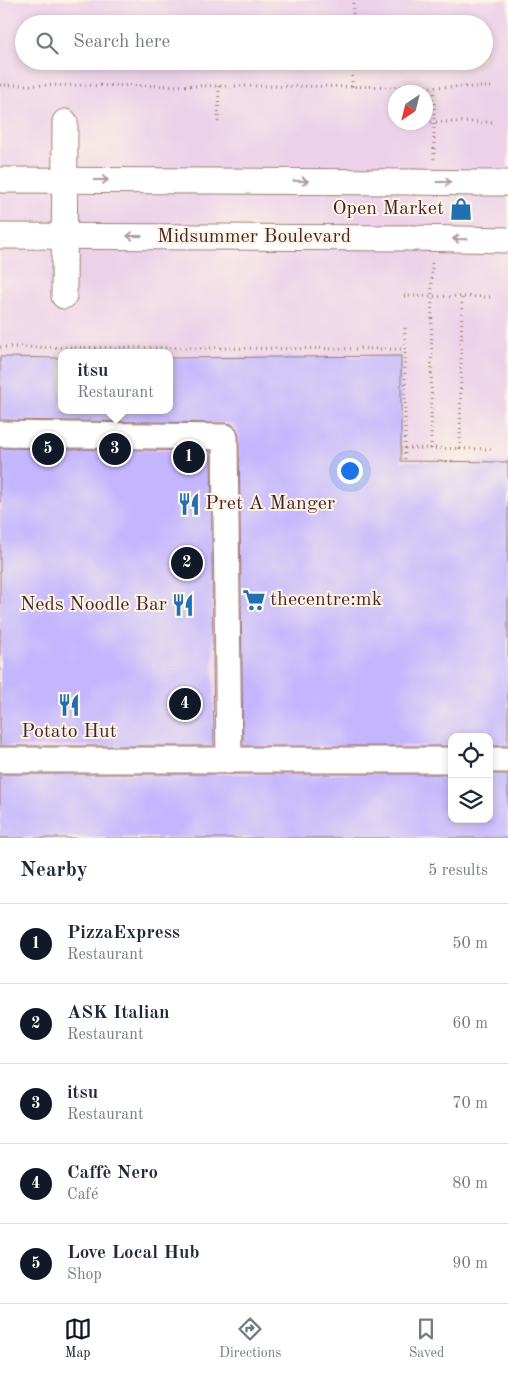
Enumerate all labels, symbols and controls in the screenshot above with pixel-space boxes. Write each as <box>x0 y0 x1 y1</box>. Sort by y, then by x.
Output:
search box <box>15 15 493 70</box>
icon: search <box>33 29 61 57</box>
text: Search here <box>73 33 170 52</box>
north arrow <box>388 85 433 130</box>
one-way arrow <box>92 175 109 185</box>
one-way arrow <box>293 176 309 186</box>
one-way arrow <box>436 177 452 187</box>
shop icon: Open Market <box>448 196 474 222</box>
place label: Open Market <box>333 199 444 219</box>
street label: Midsummer Boulevard <box>157 227 351 247</box>
one-way arrow <box>126 231 142 241</box>
one-way arrow <box>452 234 468 244</box>
popup <box>58 349 173 414</box>
text: itsu <box>77 362 108 381</box>
text: Restaurant <box>77 385 154 401</box>
pin: 5 <box>32 430 64 468</box>
pin: 3 <box>99 430 131 468</box>
pin: 1 <box>173 438 205 476</box>
your location <box>337 458 363 484</box>
restaurant icon: Pret A Manger <box>176 491 202 517</box>
place label: Pret A Manger <box>205 494 335 514</box>
pin: 2 <box>171 544 203 582</box>
supermarket icon: thecentre:mk <box>241 587 267 613</box>
place label: thecentre:mk <box>270 590 382 610</box>
restaurant icon: Neds Noodle Bar <box>170 592 196 618</box>
place label: Neds Noodle Bar <box>20 595 167 615</box>
pin: 4 <box>169 685 201 723</box>
restaurant icon: Potato Hut <box>56 692 82 718</box>
place label: Potato Hut <box>21 722 117 742</box>
map controls <box>448 733 493 823</box>
button: locate <box>448 733 493 778</box>
button: layers <box>448 778 493 823</box>
text: Nearby <box>20 860 88 881</box>
text: 5 results <box>428 863 488 879</box>
text: PizzaExpress <box>67 924 180 943</box>
text: 1 <box>31 936 41 952</box>
text: 50 m <box>452 936 488 952</box>
text: Restaurant <box>67 947 144 963</box>
text: ASK Italian <box>67 1004 170 1023</box>
text: 2 <box>31 1016 41 1032</box>
text: 60 m <box>452 1016 488 1032</box>
text: Restaurant <box>67 1027 144 1043</box>
text: itsu <box>67 1084 98 1103</box>
text: 3 <box>31 1096 41 1112</box>
text: 70 m <box>452 1096 488 1112</box>
text: Restaurant <box>67 1107 144 1123</box>
text: Caffè Nero <box>67 1164 158 1183</box>
text: 4 <box>31 1176 41 1192</box>
text: 80 m <box>452 1176 488 1192</box>
text: Café <box>67 1187 98 1203</box>
text: Love Local Hub <box>67 1244 200 1263</box>
text: 5 <box>31 1256 41 1272</box>
text: 90 m <box>452 1256 488 1272</box>
text: Shop <box>67 1267 102 1283</box>
tab: Map <box>64 1315 92 1362</box>
tab: Directions <box>219 1315 281 1362</box>
tab: Saved <box>409 1315 444 1362</box>

